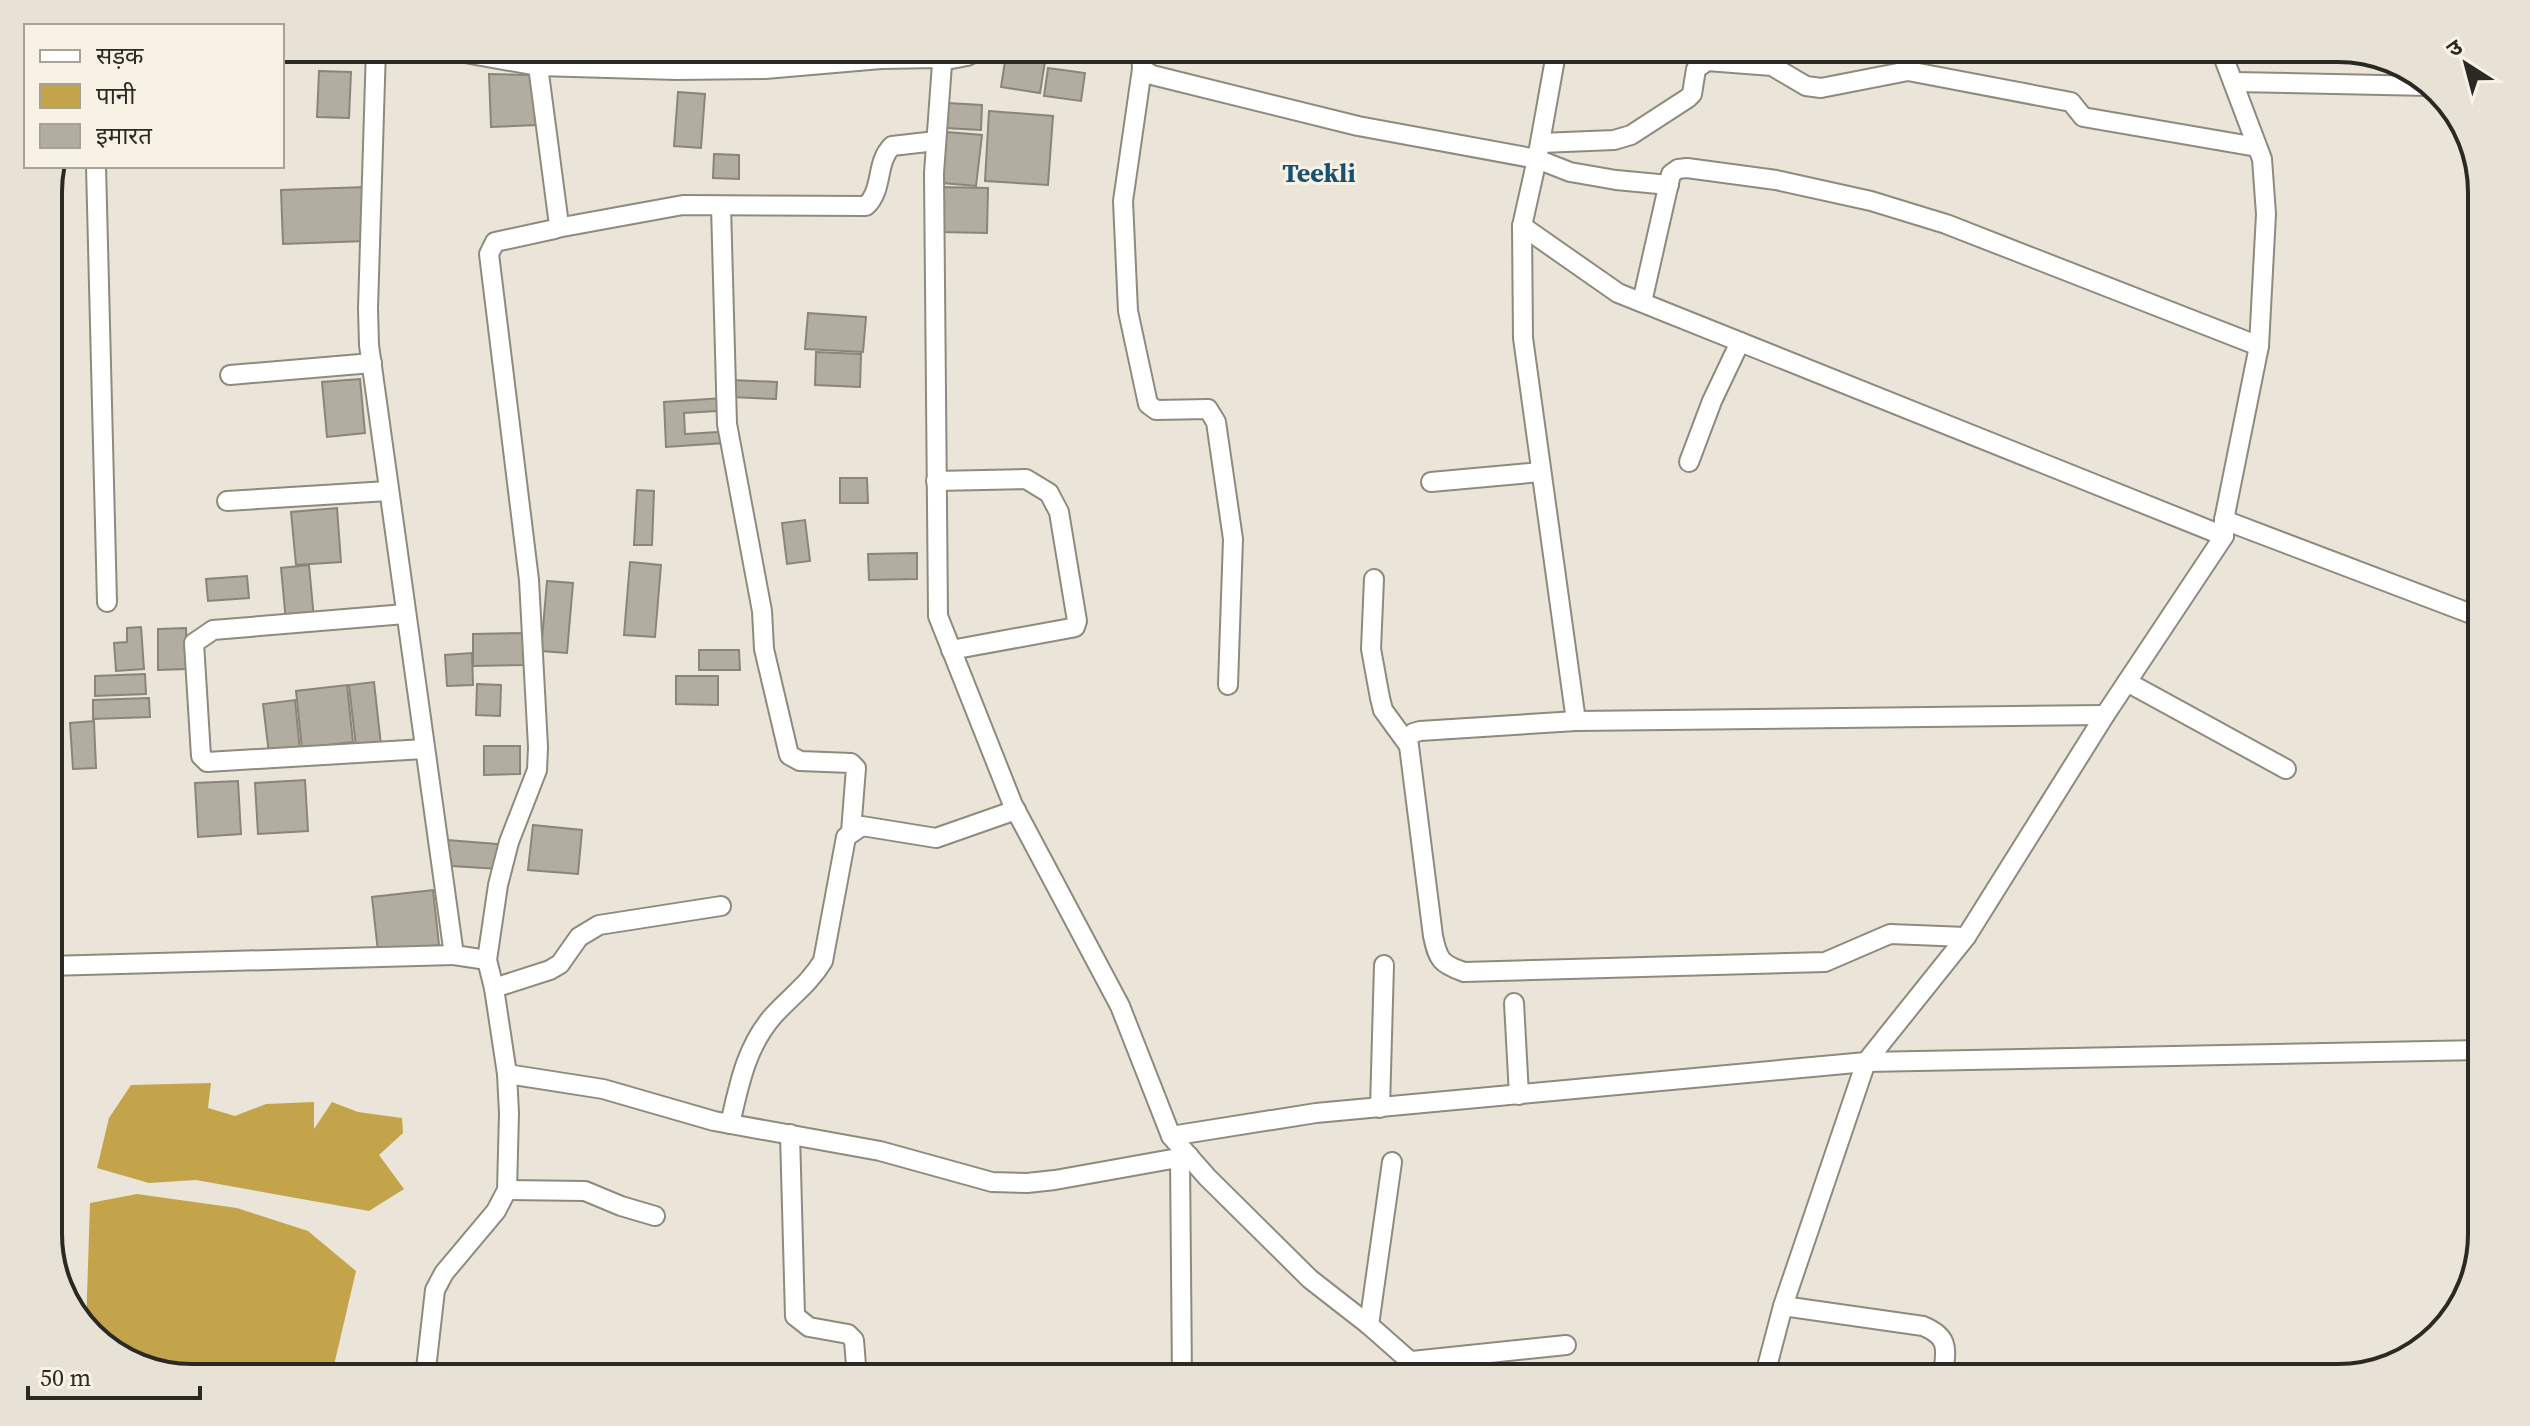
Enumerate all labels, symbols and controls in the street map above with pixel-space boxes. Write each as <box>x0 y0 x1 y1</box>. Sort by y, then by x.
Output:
legend <box>24 24 284 168</box>
north arrow <box>2426 24 2506 104</box>
text: उ <box>2440 31 2469 64</box>
text: सड़क <box>96 39 144 72</box>
text: पानी <box>96 79 136 112</box>
text: इमारत <box>96 119 153 152</box>
district label: Teekli <box>1282 155 1356 191</box>
scale bar <box>28 1350 200 1400</box>
text: 50 m <box>40 1361 91 1394</box>

